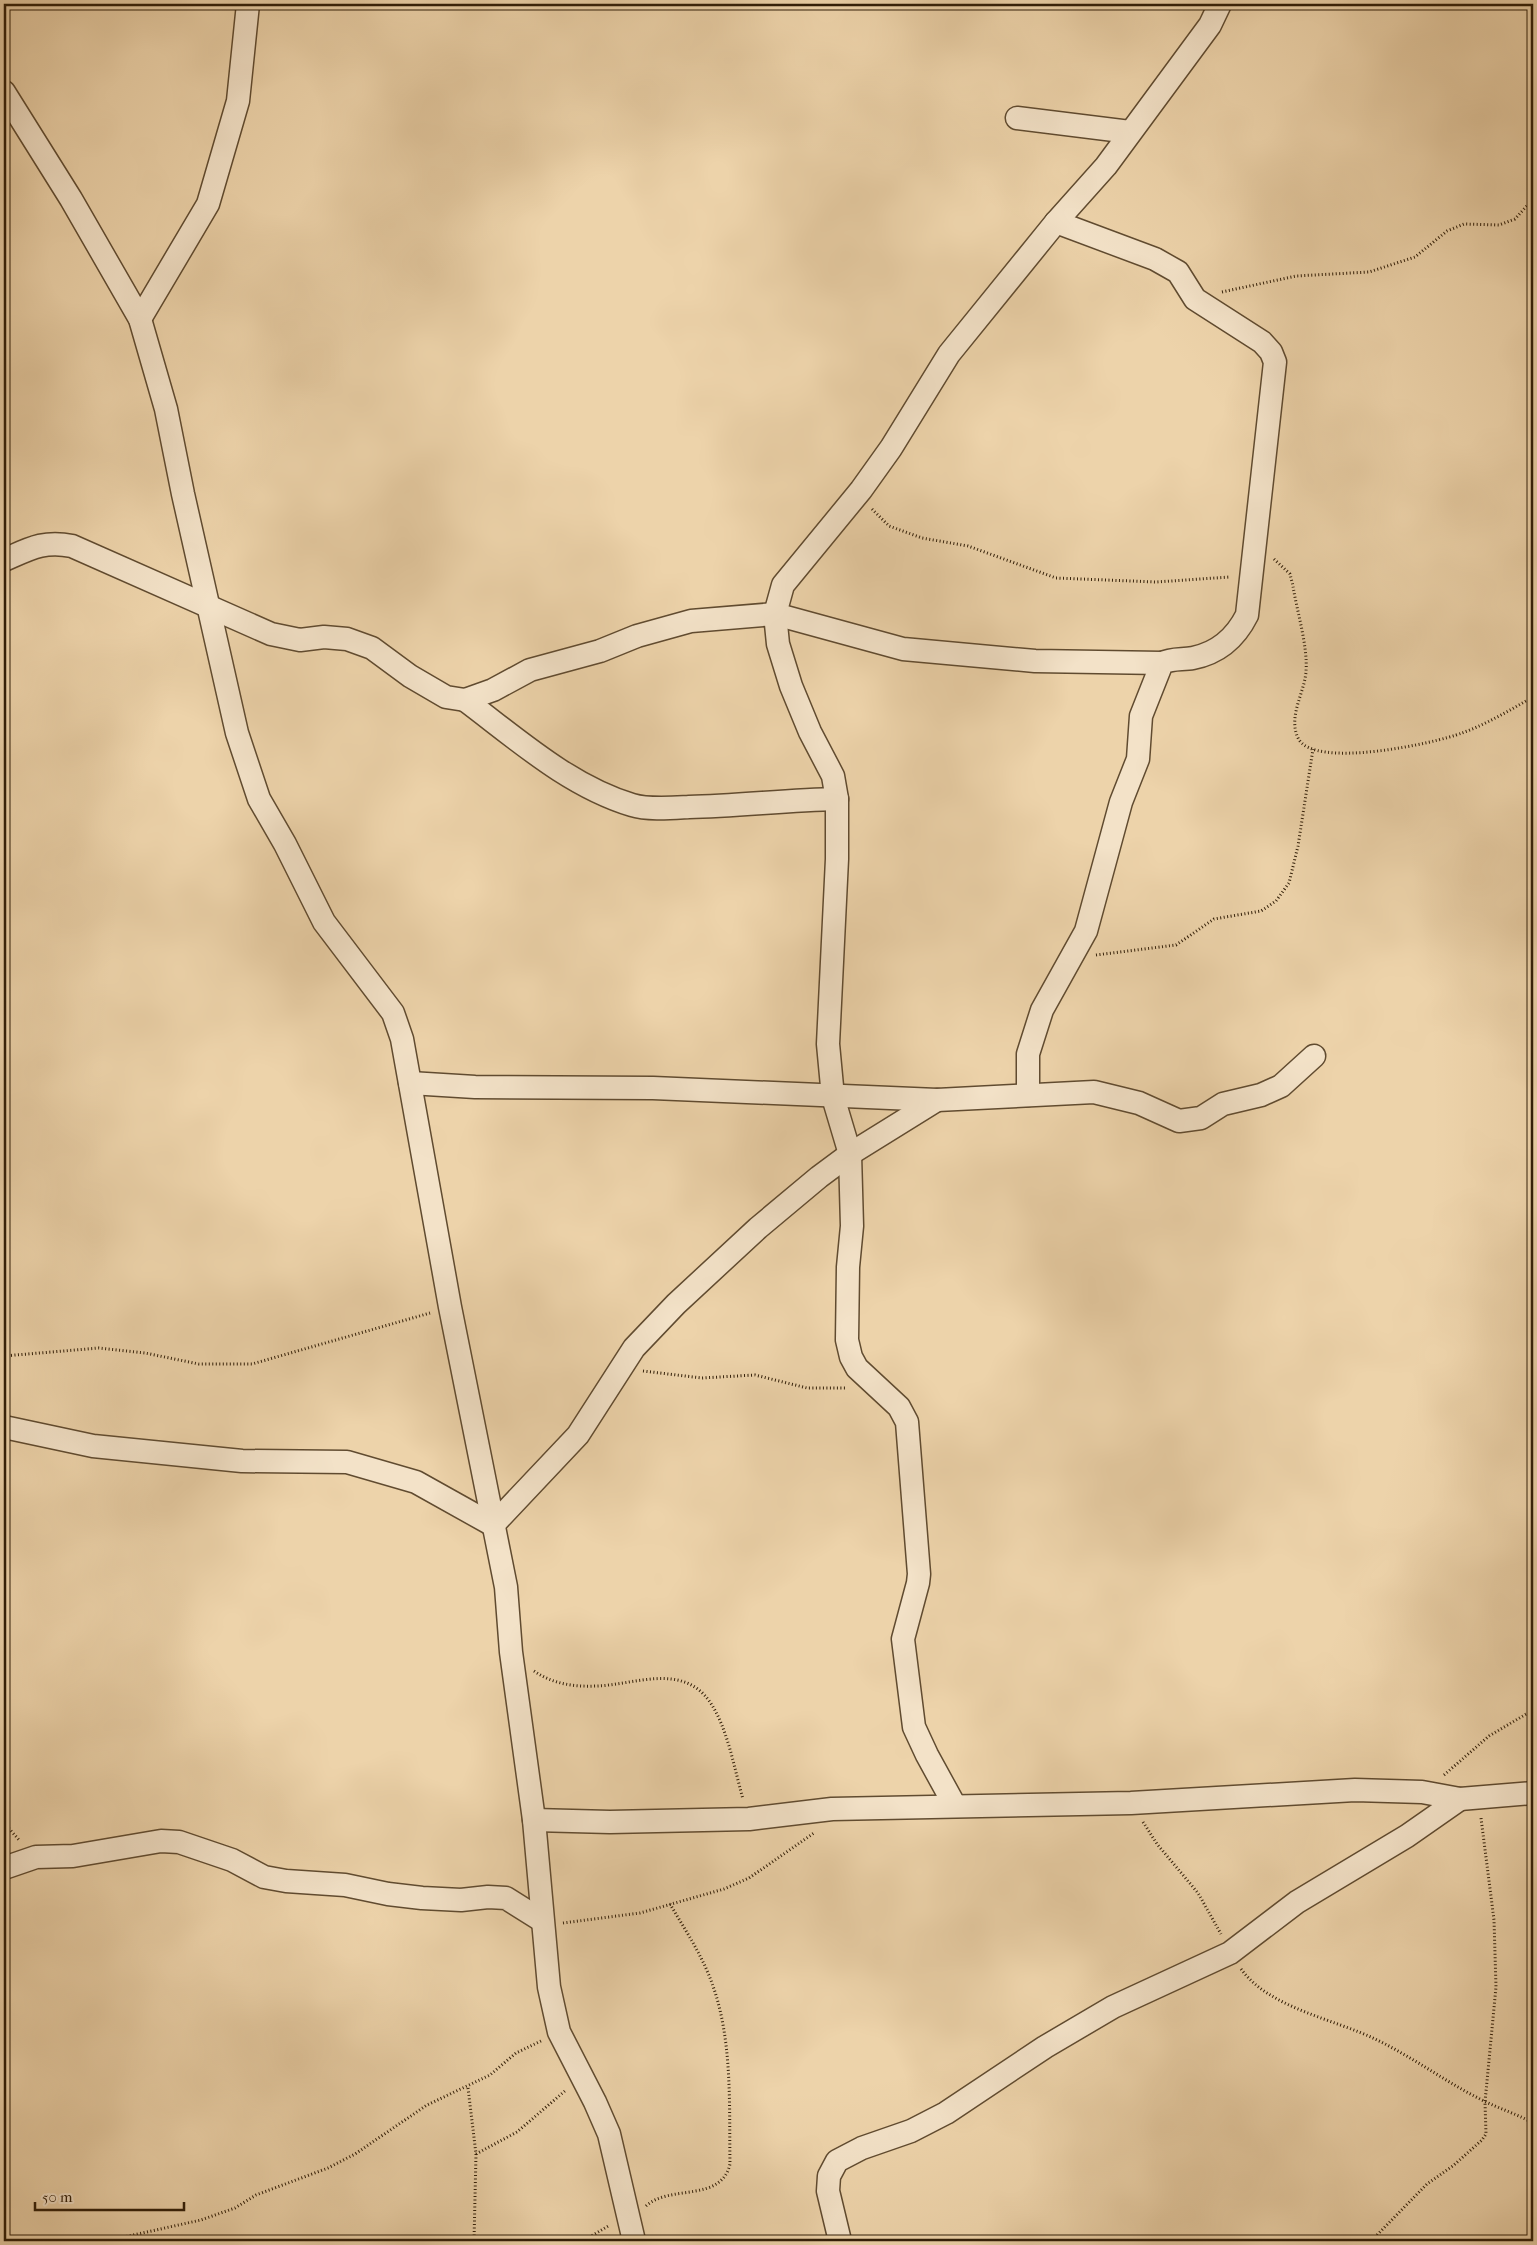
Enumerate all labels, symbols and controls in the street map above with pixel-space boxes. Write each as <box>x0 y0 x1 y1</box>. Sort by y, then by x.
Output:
scale bar <box>35 2180 184 2212</box>
text: 50 m <box>42 2188 73 2206</box>

